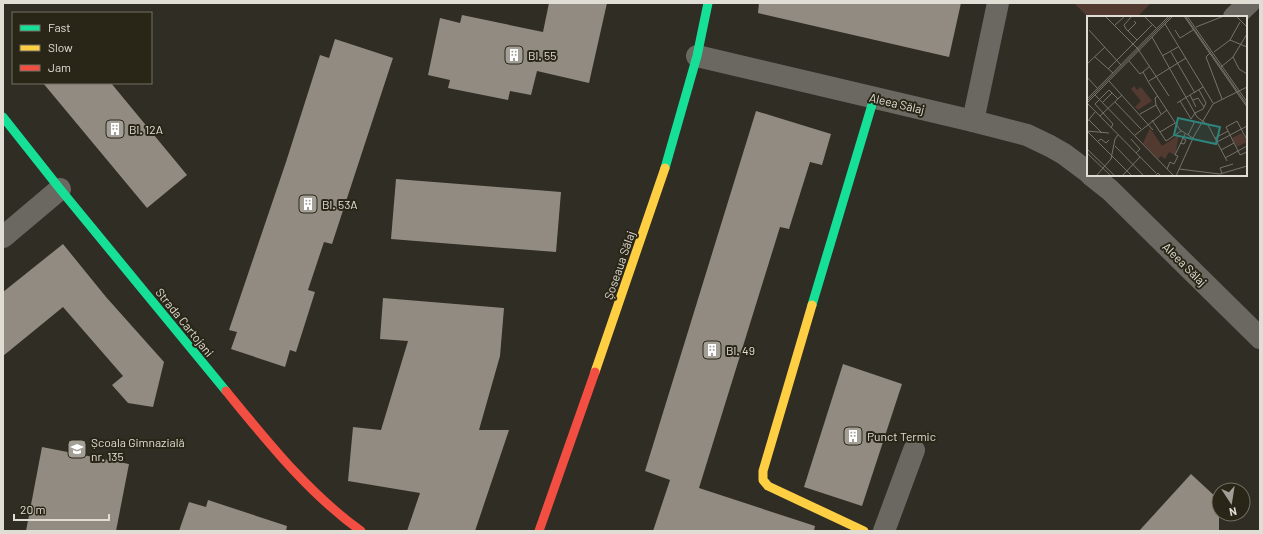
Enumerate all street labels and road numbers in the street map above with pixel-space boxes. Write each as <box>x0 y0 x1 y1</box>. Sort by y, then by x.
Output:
street label: Aleea Sălaj <box>868 90 926 116</box>
street label: Șoseaua Sălaj <box>601 229 637 301</box>
street label: Aleea Sălaj <box>1160 239 1210 289</box>
street label: Strada Cartojani <box>153 285 217 359</box>

